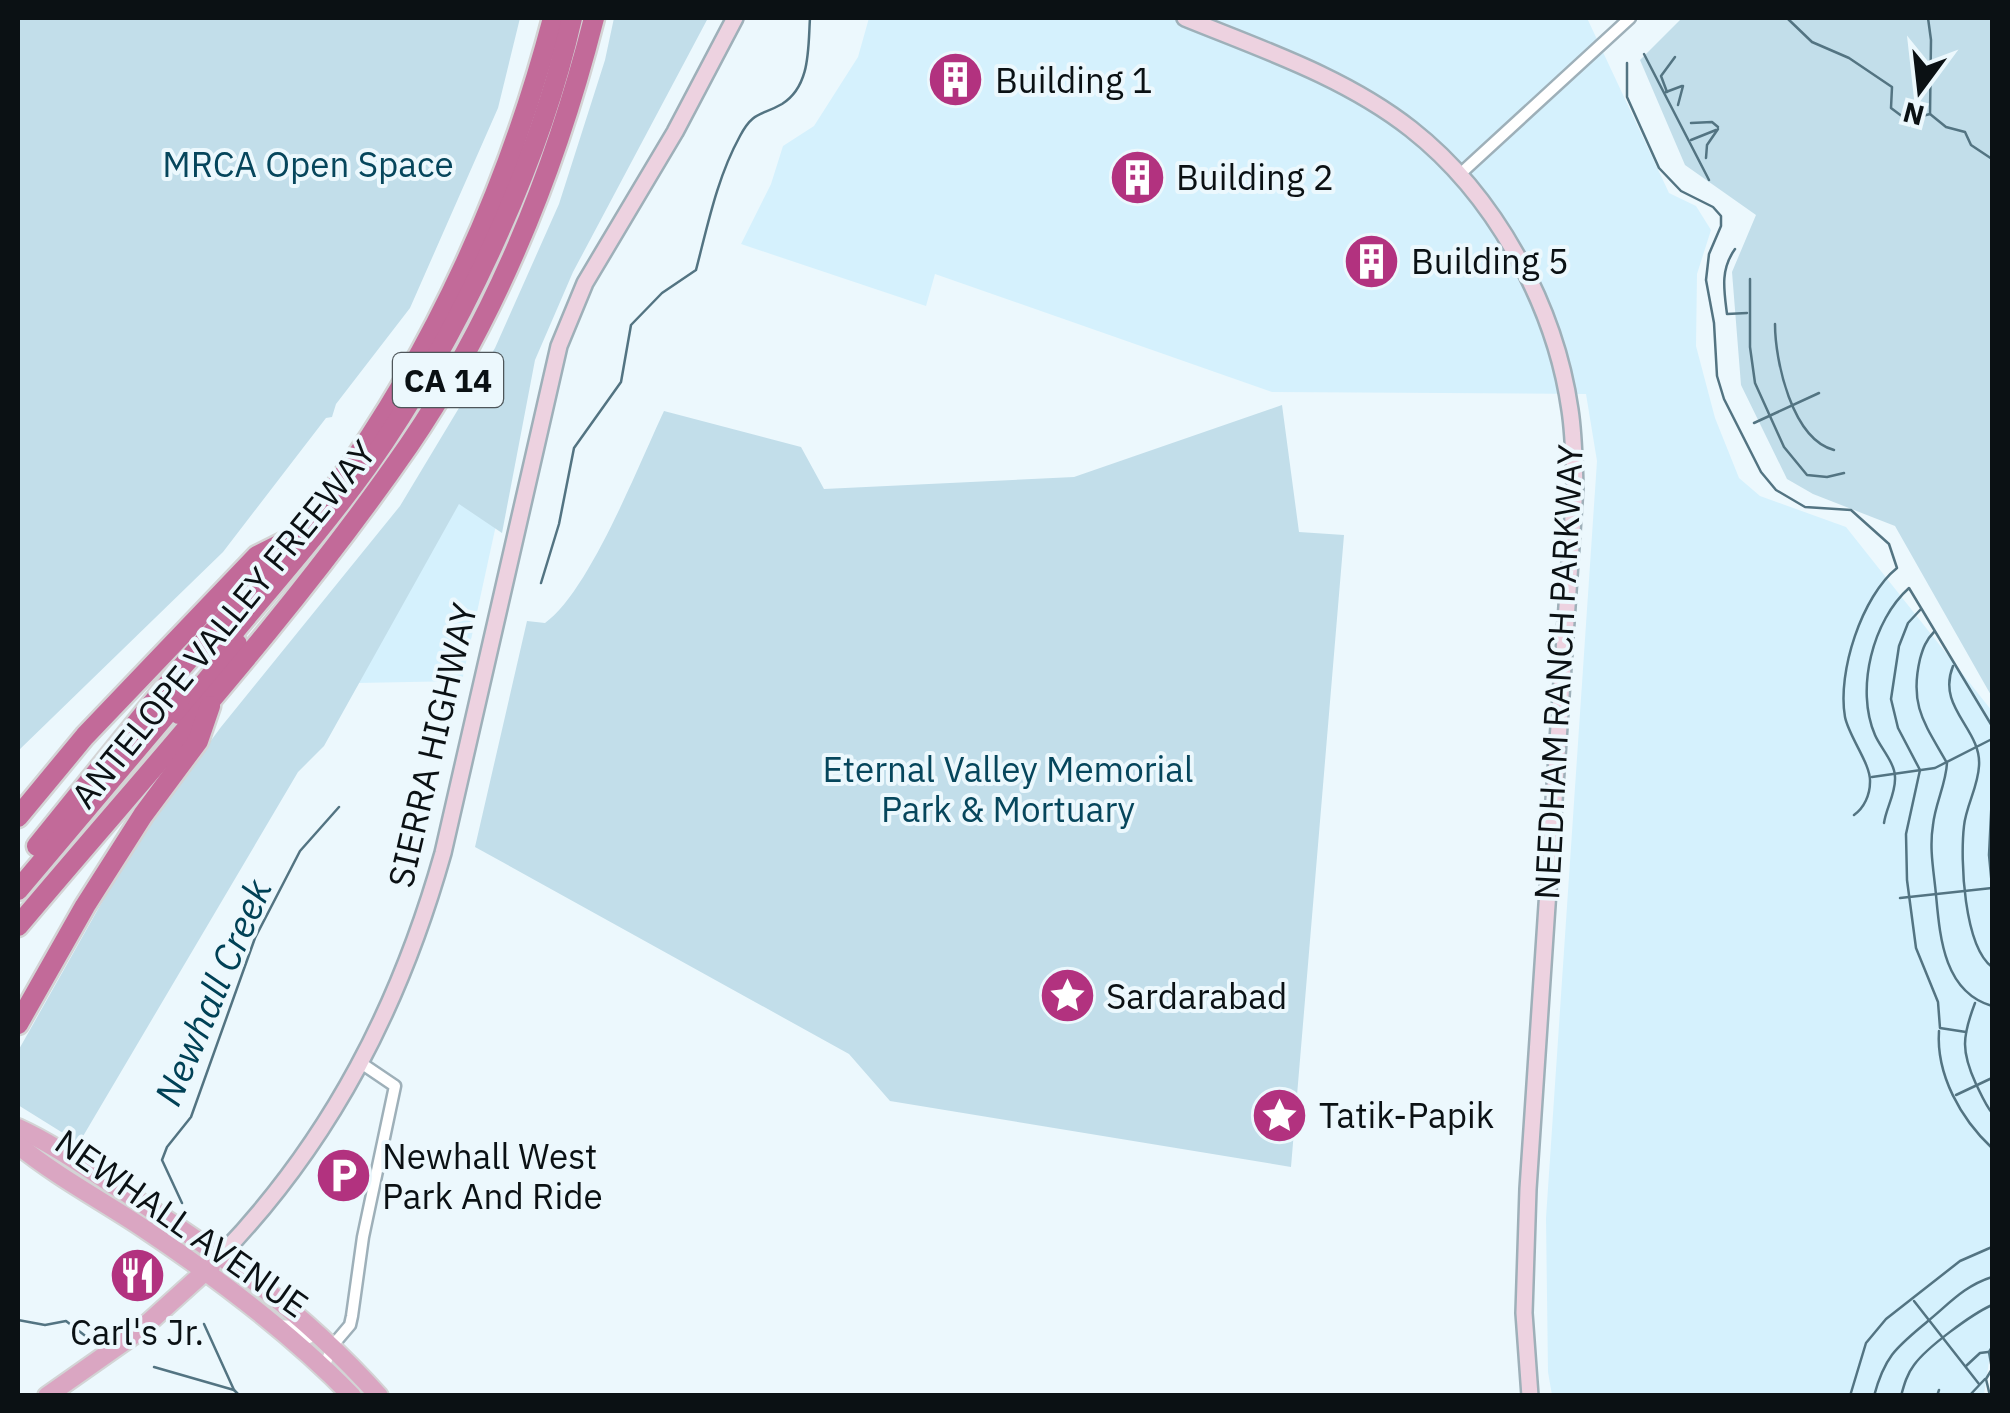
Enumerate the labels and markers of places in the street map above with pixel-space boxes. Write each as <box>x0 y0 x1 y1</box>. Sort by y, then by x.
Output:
building icon: Building 1 <box>926 50 986 110</box>
place label: Building 1 <box>995 57 1153 103</box>
building icon: Building 2 <box>1107 147 1167 207</box>
place label: Building 2 <box>1176 154 1334 200</box>
building icon: Building 5 <box>1342 231 1402 291</box>
place label: Building 5 <box>1411 238 1569 284</box>
place icon: Sardarabad <box>1037 966 1097 1026</box>
place label: Sardarabad <box>1106 973 1287 1019</box>
place icon: Tatik-Papik <box>1250 1085 1310 1145</box>
place label: Tatik-Papik <box>1319 1092 1494 1138</box>
place label: Newhall West Park And Ride <box>382 1133 603 1219</box>
parking icon: Newhall West Park And Ride <box>313 1146 373 1206</box>
restaurant icon: Carl's Jr. <box>107 1246 167 1306</box>
place label: Carl's Jr. <box>70 1309 204 1355</box>

